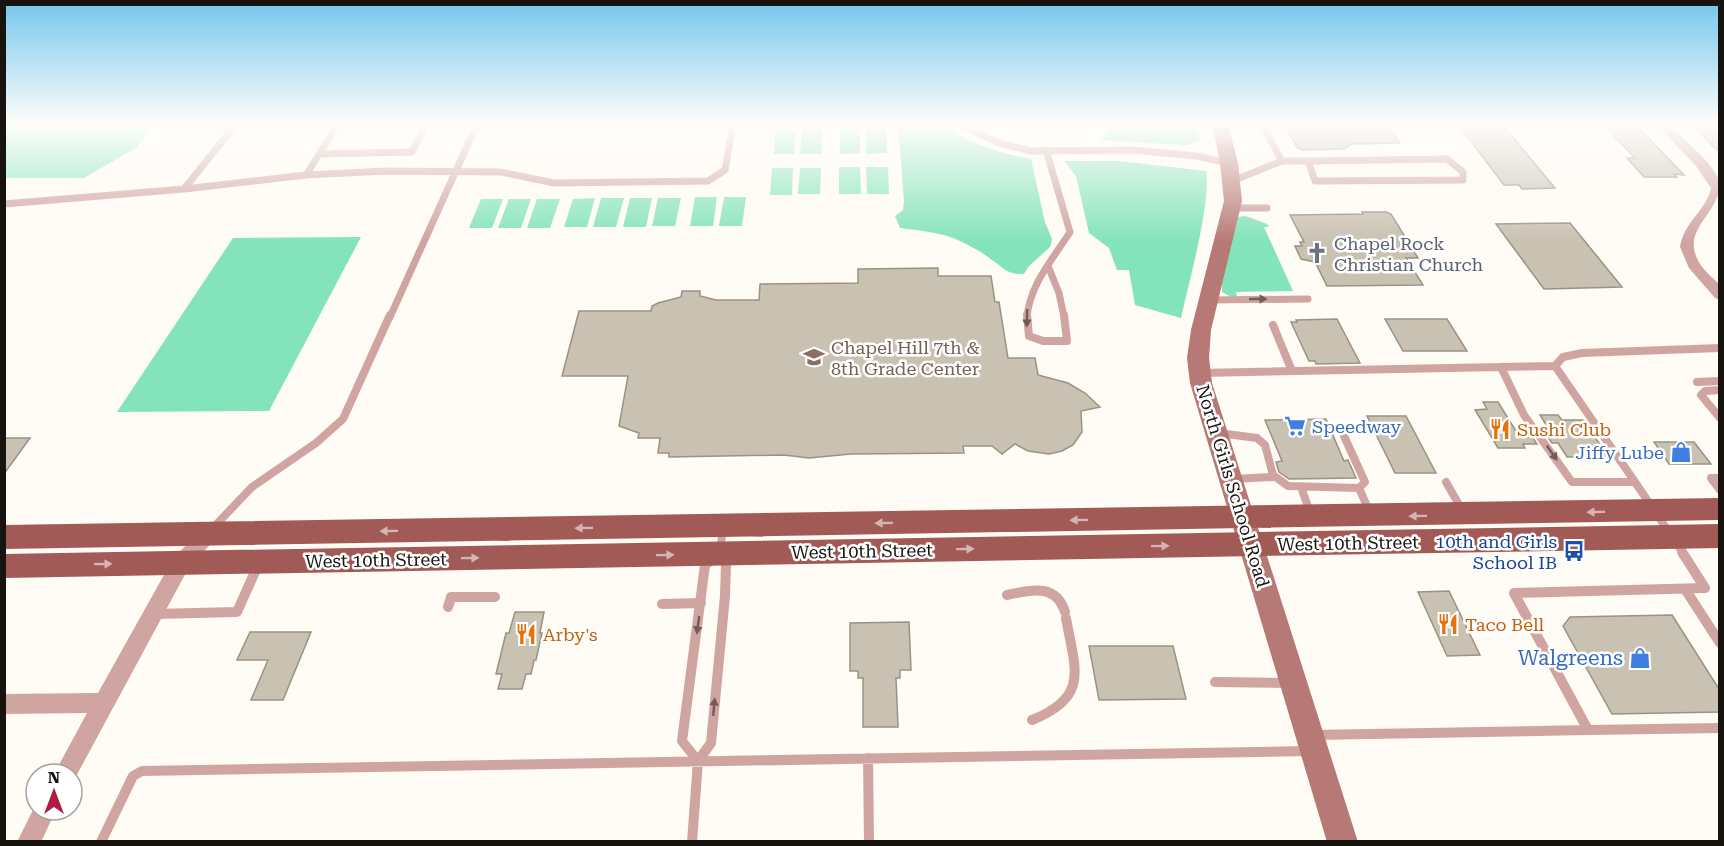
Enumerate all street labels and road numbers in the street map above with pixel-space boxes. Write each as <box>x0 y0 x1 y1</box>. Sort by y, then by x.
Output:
street label: North Girls School Road <box>1192 382 1274 590</box>
street label: West 10th Street <box>1277 531 1419 555</box>
street label: West 10th Street <box>791 539 933 563</box>
street label: West 10th Street <box>305 548 447 572</box>

